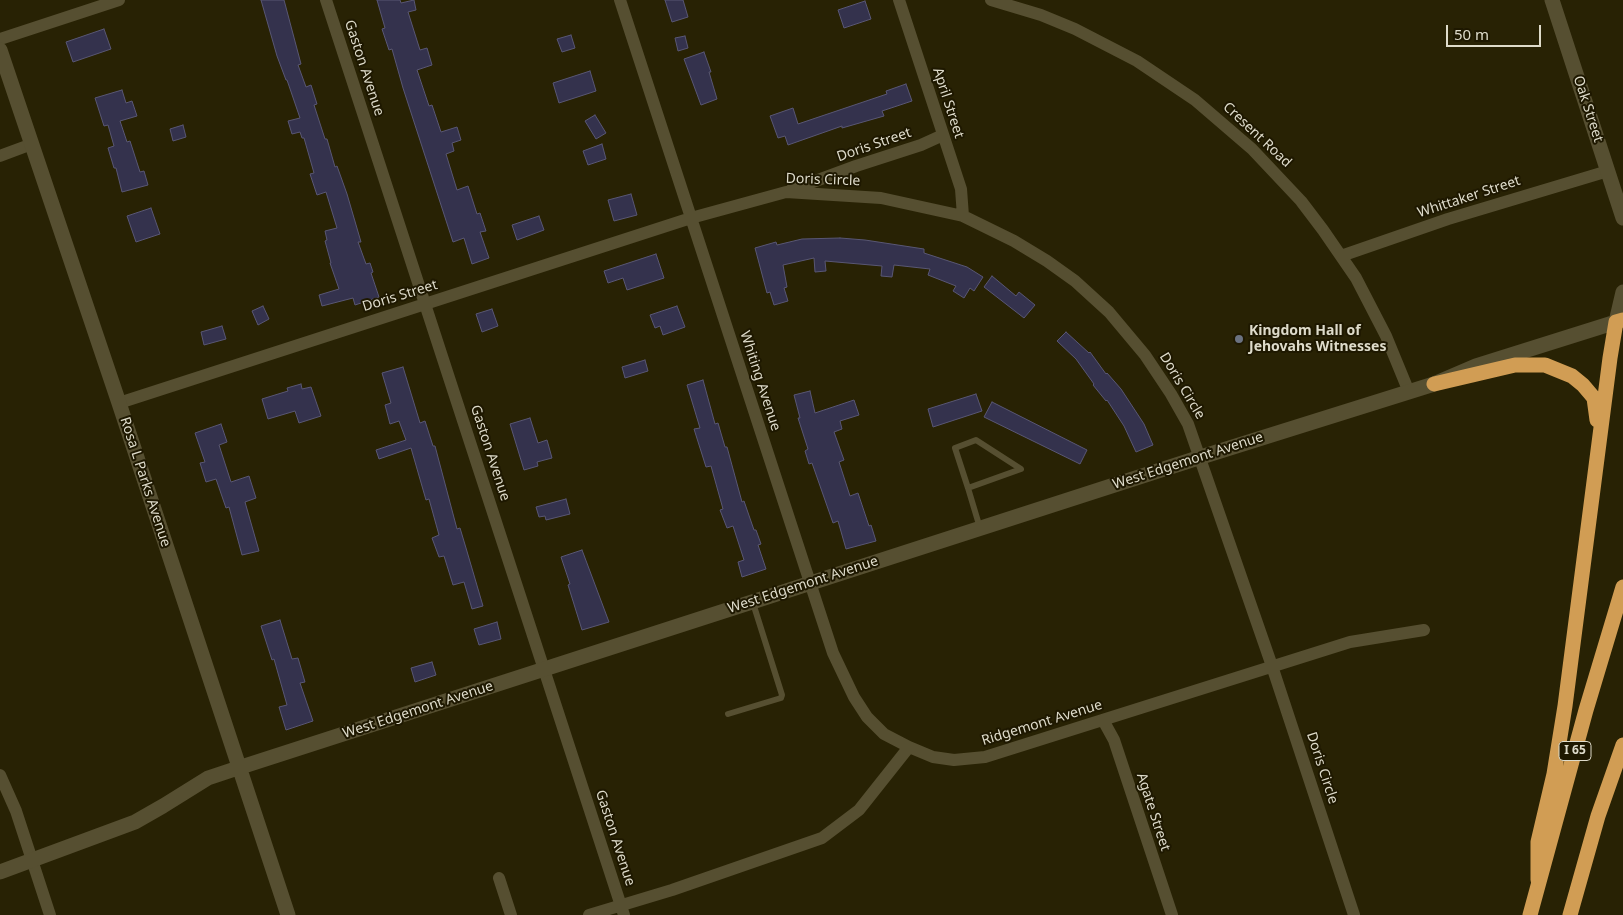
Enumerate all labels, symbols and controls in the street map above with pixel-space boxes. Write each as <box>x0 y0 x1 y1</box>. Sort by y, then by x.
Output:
scale bar <box>1448 15 1543 47</box>
street label: Gaston Avenue <box>341 18 387 118</box>
text: 50 m <box>1454 24 1489 44</box>
street label: April Street <box>929 66 967 140</box>
street label: Oak Street <box>1569 74 1607 144</box>
street label: Cresent Road <box>1219 99 1295 171</box>
street label: Doris Street <box>835 124 913 166</box>
street label: Doris Circle <box>785 170 861 190</box>
street label: Whittaker Street <box>1415 172 1523 222</box>
street label: Doris Street <box>360 277 440 315</box>
place label: Kingdom Hall of Jehovahs Witnesses <box>1249 323 1386 356</box>
street label: Whiting Avenue <box>736 329 784 433</box>
marker: Kingdom Hall of Jehovahs Witnesses <box>1233 333 1245 345</box>
street label: Doris Circle <box>1156 350 1208 422</box>
street label: Gaston Avenue <box>467 403 513 503</box>
street label: Rosa L Parks Avenue <box>116 415 174 549</box>
street label: West Edgemont Avenue <box>1111 429 1265 493</box>
street label: West Edgemont Avenue <box>726 553 880 617</box>
street label: West Edgemont Avenue <box>341 678 495 742</box>
street label: Ridgemont Avenue <box>980 697 1104 749</box>
street label: Doris Circle <box>1302 730 1342 806</box>
road number: I 65 <box>1559 741 1591 760</box>
street label: Agate Street <box>1132 771 1174 853</box>
street label: Gaston Avenue <box>592 788 638 888</box>

